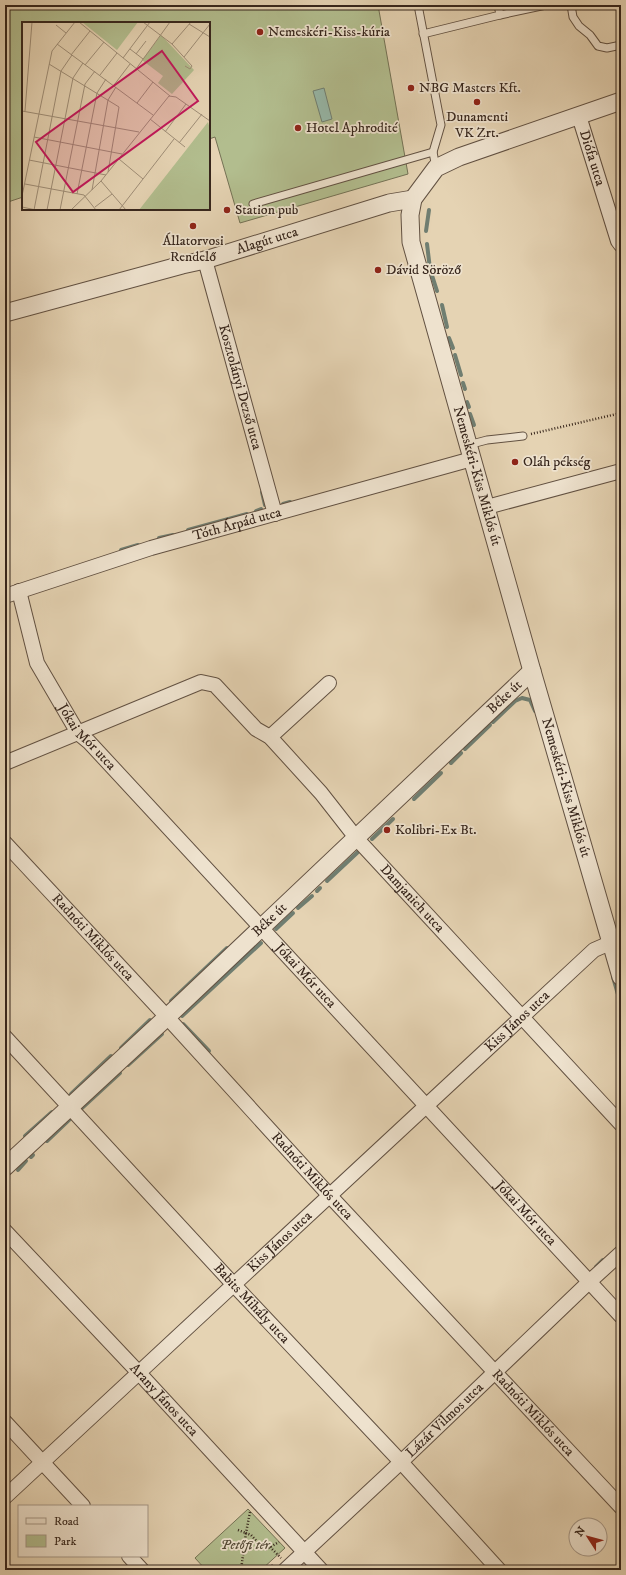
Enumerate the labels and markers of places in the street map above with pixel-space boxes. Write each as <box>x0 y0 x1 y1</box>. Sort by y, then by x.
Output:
place label: Nemeskéri-Kiss-kúria <box>268 23 390 41</box>
marker: Nemeskéri-Kiss-kúria <box>255 27 265 37</box>
place label: NBG Masters Kft. <box>419 79 521 97</box>
marker: NBG Masters Kft. <box>406 83 416 93</box>
marker: Dunamenti VK Zrt. <box>472 97 482 107</box>
place label: Dunamenti VK Zrt. <box>446 108 508 142</box>
place label: Hotel Aphrodité <box>306 119 398 137</box>
marker: Hotel Aphrodité <box>293 123 303 133</box>
place label: Station pub <box>235 201 299 219</box>
marker: Station pub <box>222 205 232 215</box>
marker: Állatorvosi Rendelő <box>188 221 198 231</box>
place label: Állatorvosi Rendelő <box>162 232 224 266</box>
place label: Dávid Söröző <box>386 261 461 279</box>
marker: Dávid Söröző <box>373 265 383 275</box>
place label: Oláh pékség <box>523 453 591 471</box>
marker: Oláh pékség <box>510 457 520 467</box>
place label: Kolibri-Ex Bt. <box>395 821 477 839</box>
marker: Kolibri-Ex Bt. <box>382 825 392 835</box>

